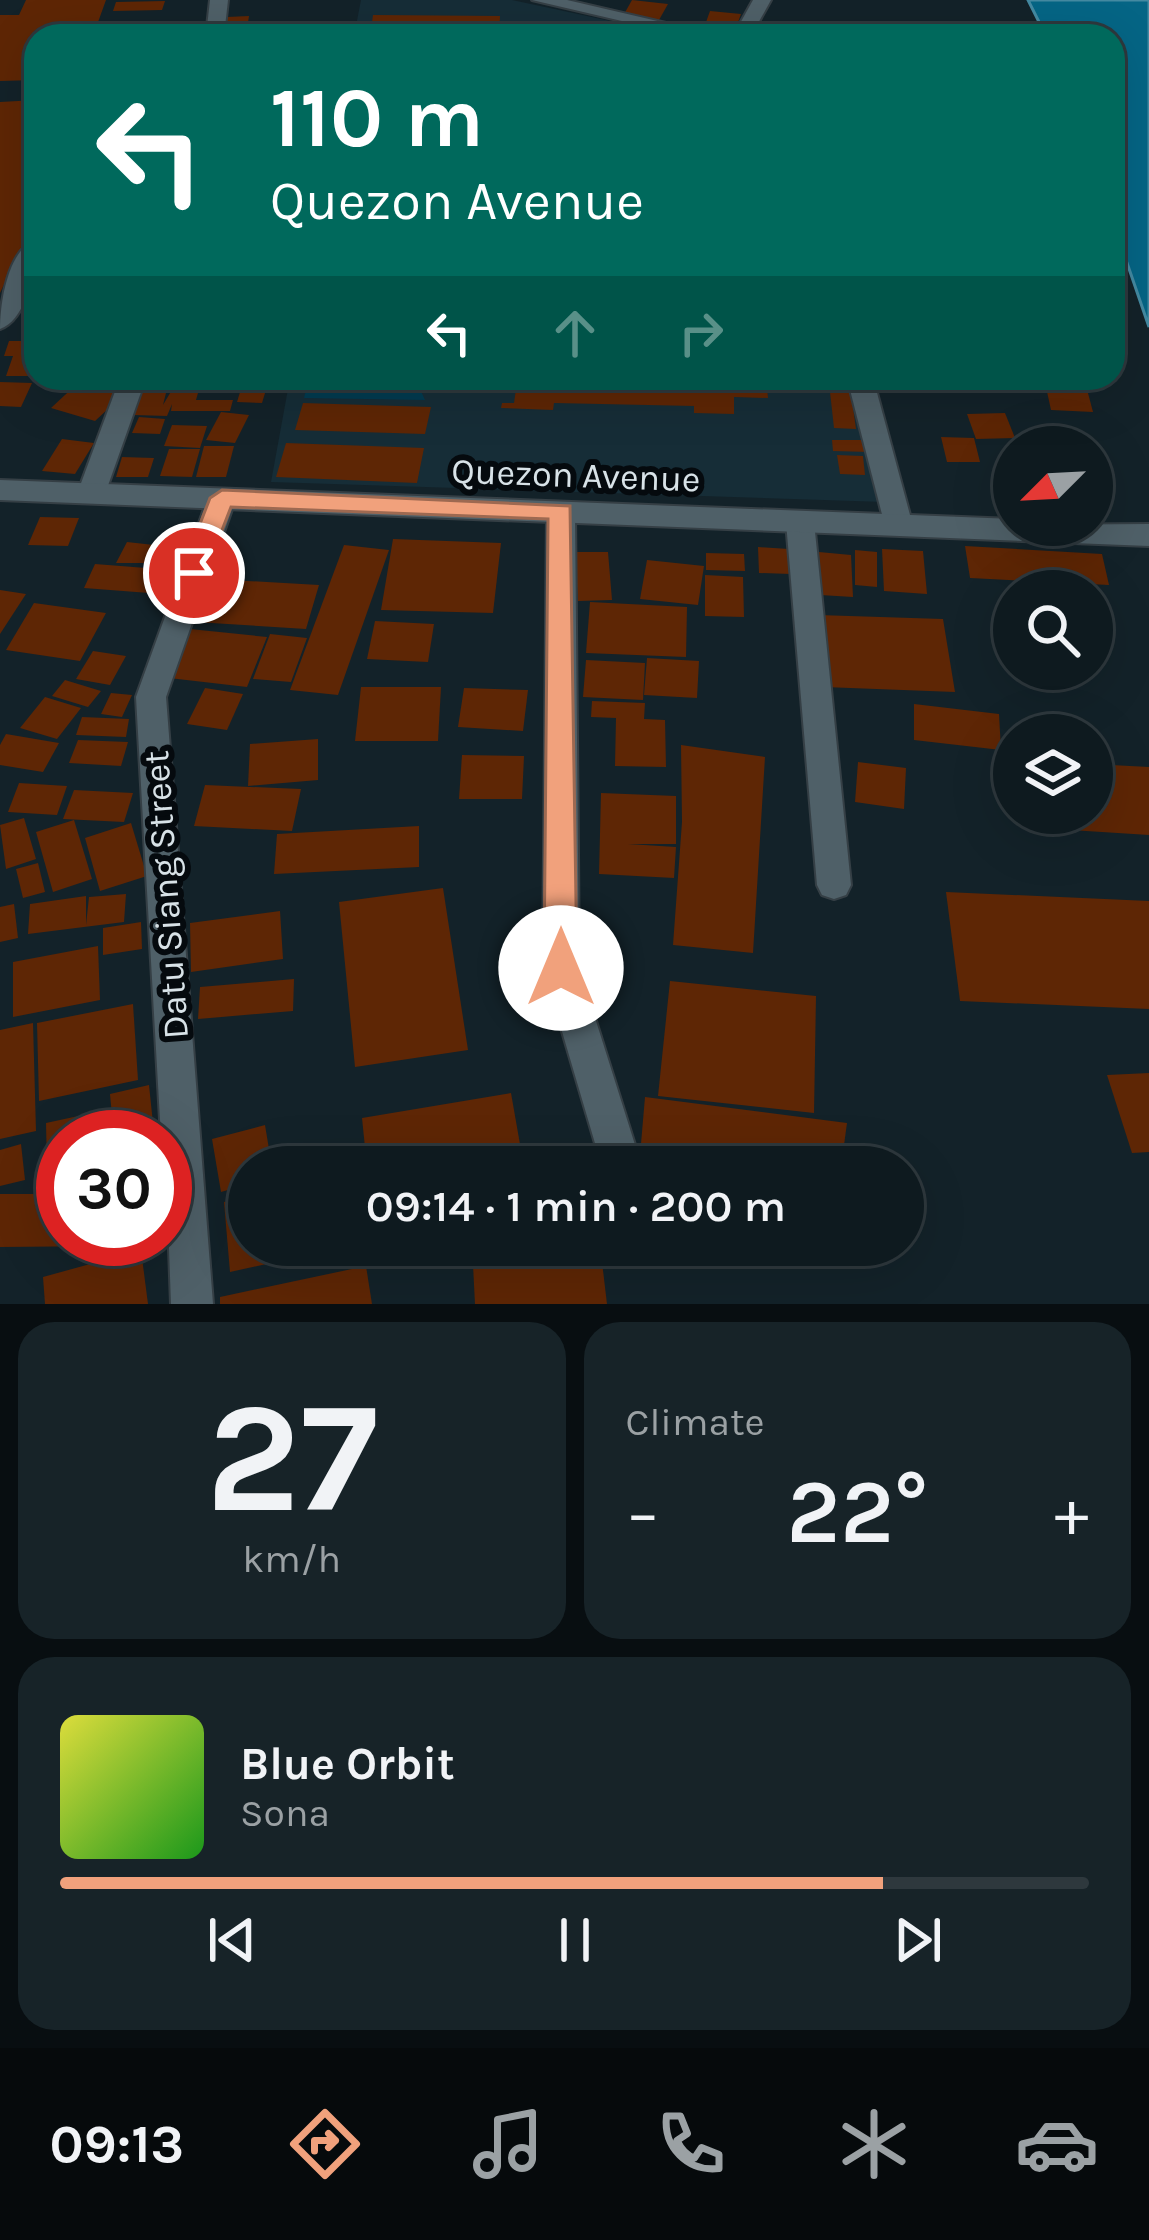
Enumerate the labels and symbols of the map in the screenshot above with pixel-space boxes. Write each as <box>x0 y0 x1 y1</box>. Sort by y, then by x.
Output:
north arrow <box>993 426 1113 546</box>
street label: Quezon Avenue <box>451 450 701 500</box>
pin <box>143 522 245 624</box>
street label: Datu Siang Street <box>135 749 197 1041</box>
position arrow <box>498 905 624 1031</box>
speed limit sign: 30 <box>36 1110 192 1266</box>

